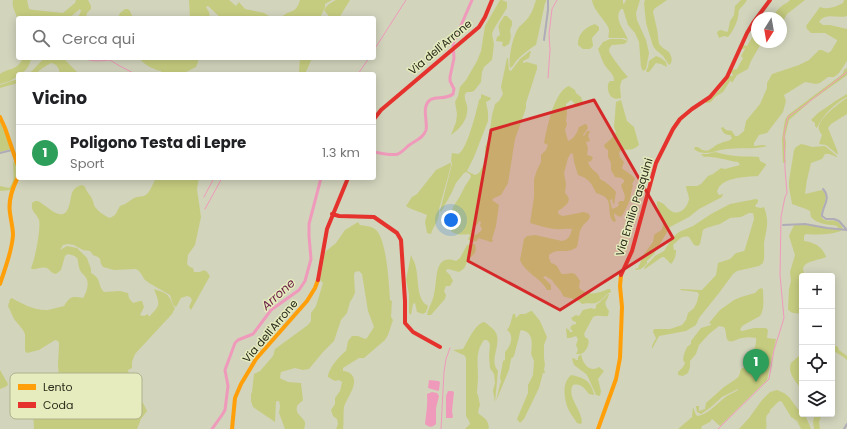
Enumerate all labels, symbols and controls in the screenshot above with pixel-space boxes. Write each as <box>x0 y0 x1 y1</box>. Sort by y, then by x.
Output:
north arrow <box>751 12 787 48</box>
search box <box>16 16 376 60</box>
street label: Via dell'Arrone <box>405 16 475 78</box>
icon: search <box>30 27 52 49</box>
text: Cerca qui <box>62 28 135 49</box>
text: Vicino <box>32 86 87 110</box>
text: Poligono Testa di Lepre <box>70 132 246 153</box>
text: 1 <box>43 143 47 162</box>
text: 1.3 km <box>322 143 360 162</box>
text: Sport <box>70 154 104 173</box>
street label: Via Emilio Pasquini <box>611 156 657 258</box>
your location <box>441 210 461 230</box>
map controls <box>799 273 835 417</box>
button: + <box>799 273 835 309</box>
water label: Arrone <box>257 274 299 314</box>
street label: Via dell'Arrone <box>239 296 301 366</box>
button: − <box>799 309 835 345</box>
button: locate <box>799 345 835 381</box>
pin: 1 <box>743 349 769 382</box>
legend <box>10 373 142 419</box>
text: Lento <box>43 379 73 395</box>
button: layers <box>799 381 835 417</box>
text: Coda <box>43 397 73 413</box>

